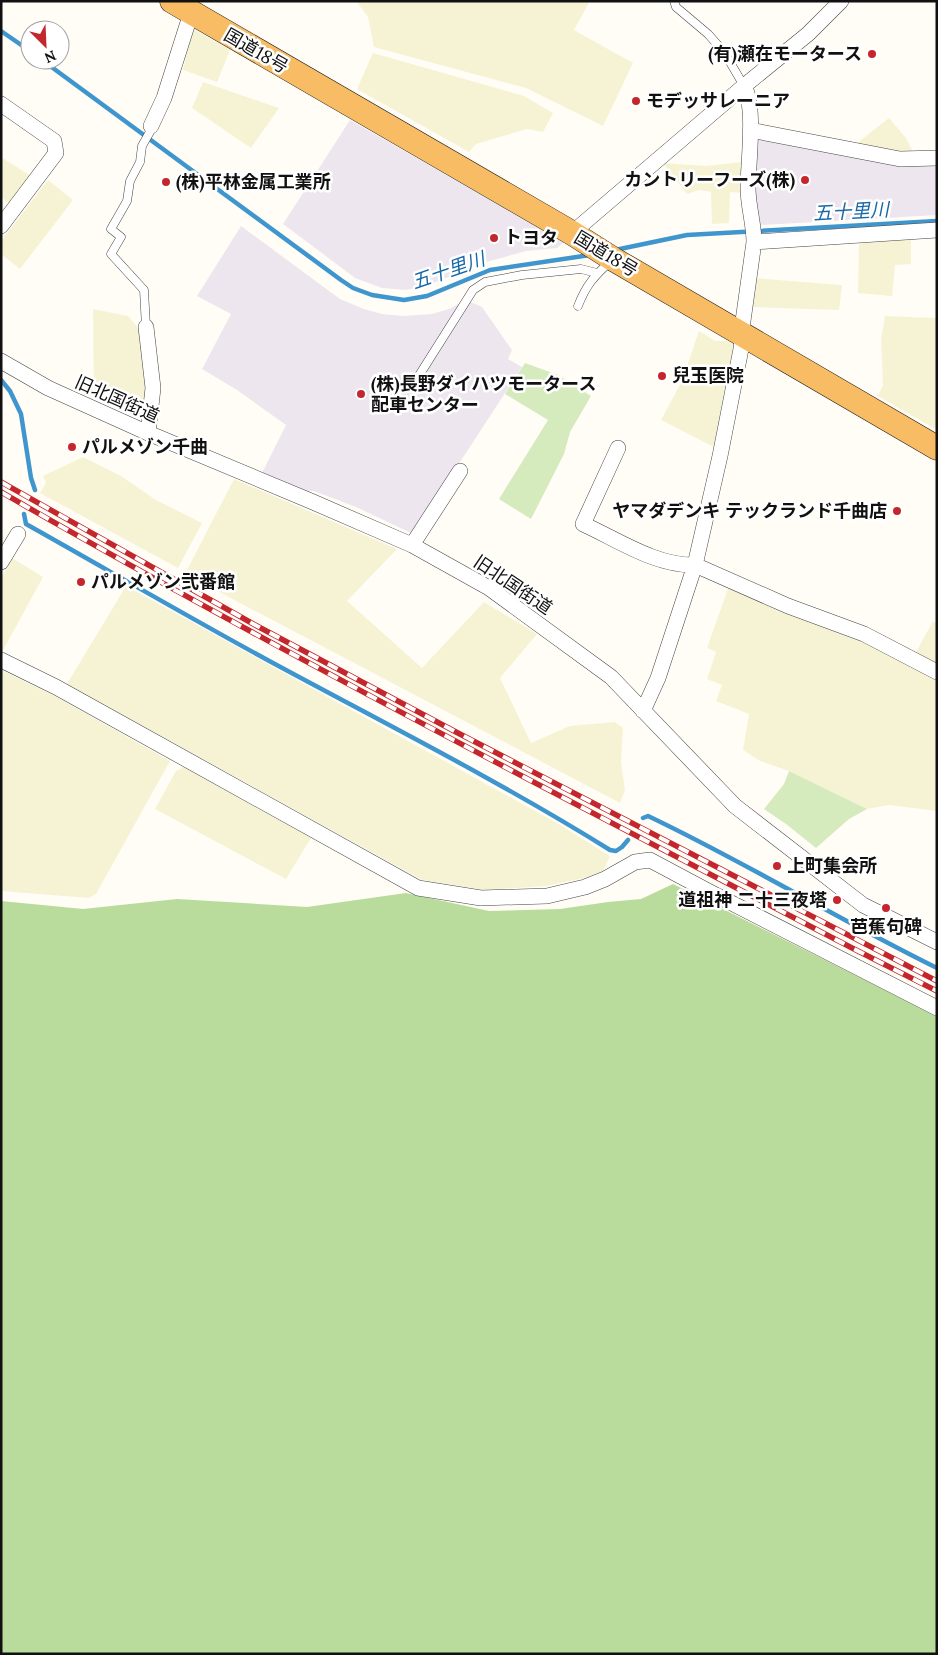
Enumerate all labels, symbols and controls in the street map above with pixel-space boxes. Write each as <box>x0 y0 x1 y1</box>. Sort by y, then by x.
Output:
north arrow <box>20 20 70 70</box>
street label: 国道18号 <box>220 23 293 78</box>
place label: (有)瀬在モータース <box>708 42 862 65</box>
text: N <box>42 46 59 67</box>
marker: (有)瀬在モータース <box>866 48 878 60</box>
place label: モデッサレーニア <box>646 89 790 112</box>
marker: モデッサレーニア <box>630 95 642 107</box>
place label: カントリーフーズ(株) <box>624 168 795 191</box>
place label: (株)平林金属工業所 <box>176 170 331 193</box>
marker: カントリーフーズ(株) <box>799 174 811 186</box>
marker: (株)平林金属工業所 <box>160 176 172 188</box>
water label: 五十里川 <box>812 197 892 225</box>
place label: トヨタ <box>504 226 558 249</box>
street label: 国道18号 <box>570 226 642 282</box>
marker: トヨタ <box>488 232 500 244</box>
water label: 五十里川 <box>408 246 490 294</box>
place label: 兒玉医院 <box>672 364 744 387</box>
street label: 旧北国街道 <box>71 370 163 427</box>
marker: 兒玉医院 <box>656 370 668 382</box>
place label: (株)長野ダイハツモータース 配車センター <box>371 372 596 416</box>
marker: (株)長野ダイハツモータース 配車センター <box>355 388 367 400</box>
place label: パルメゾン千曲 <box>82 435 208 458</box>
marker: パルメゾン千曲 <box>66 441 78 453</box>
place label: ヤマダデンキ テックランド千曲店 <box>612 499 887 522</box>
marker: ヤマダデンキ テックランド千曲店 <box>891 505 903 517</box>
street label: 旧北国街道 <box>470 550 557 619</box>
place label: パルメゾン弐番館 <box>91 570 235 593</box>
marker: パルメゾン弐番館 <box>75 576 87 588</box>
place label: 上町集会所 <box>787 854 877 877</box>
marker: 上町集会所 <box>771 860 783 872</box>
place label: 道祖神 二十三夜塔 <box>678 888 827 911</box>
marker: 道祖神 二十三夜塔 <box>831 894 843 906</box>
marker: 芭蕉句碑 <box>880 902 892 914</box>
place label: 芭蕉句碑 <box>850 915 922 938</box>

